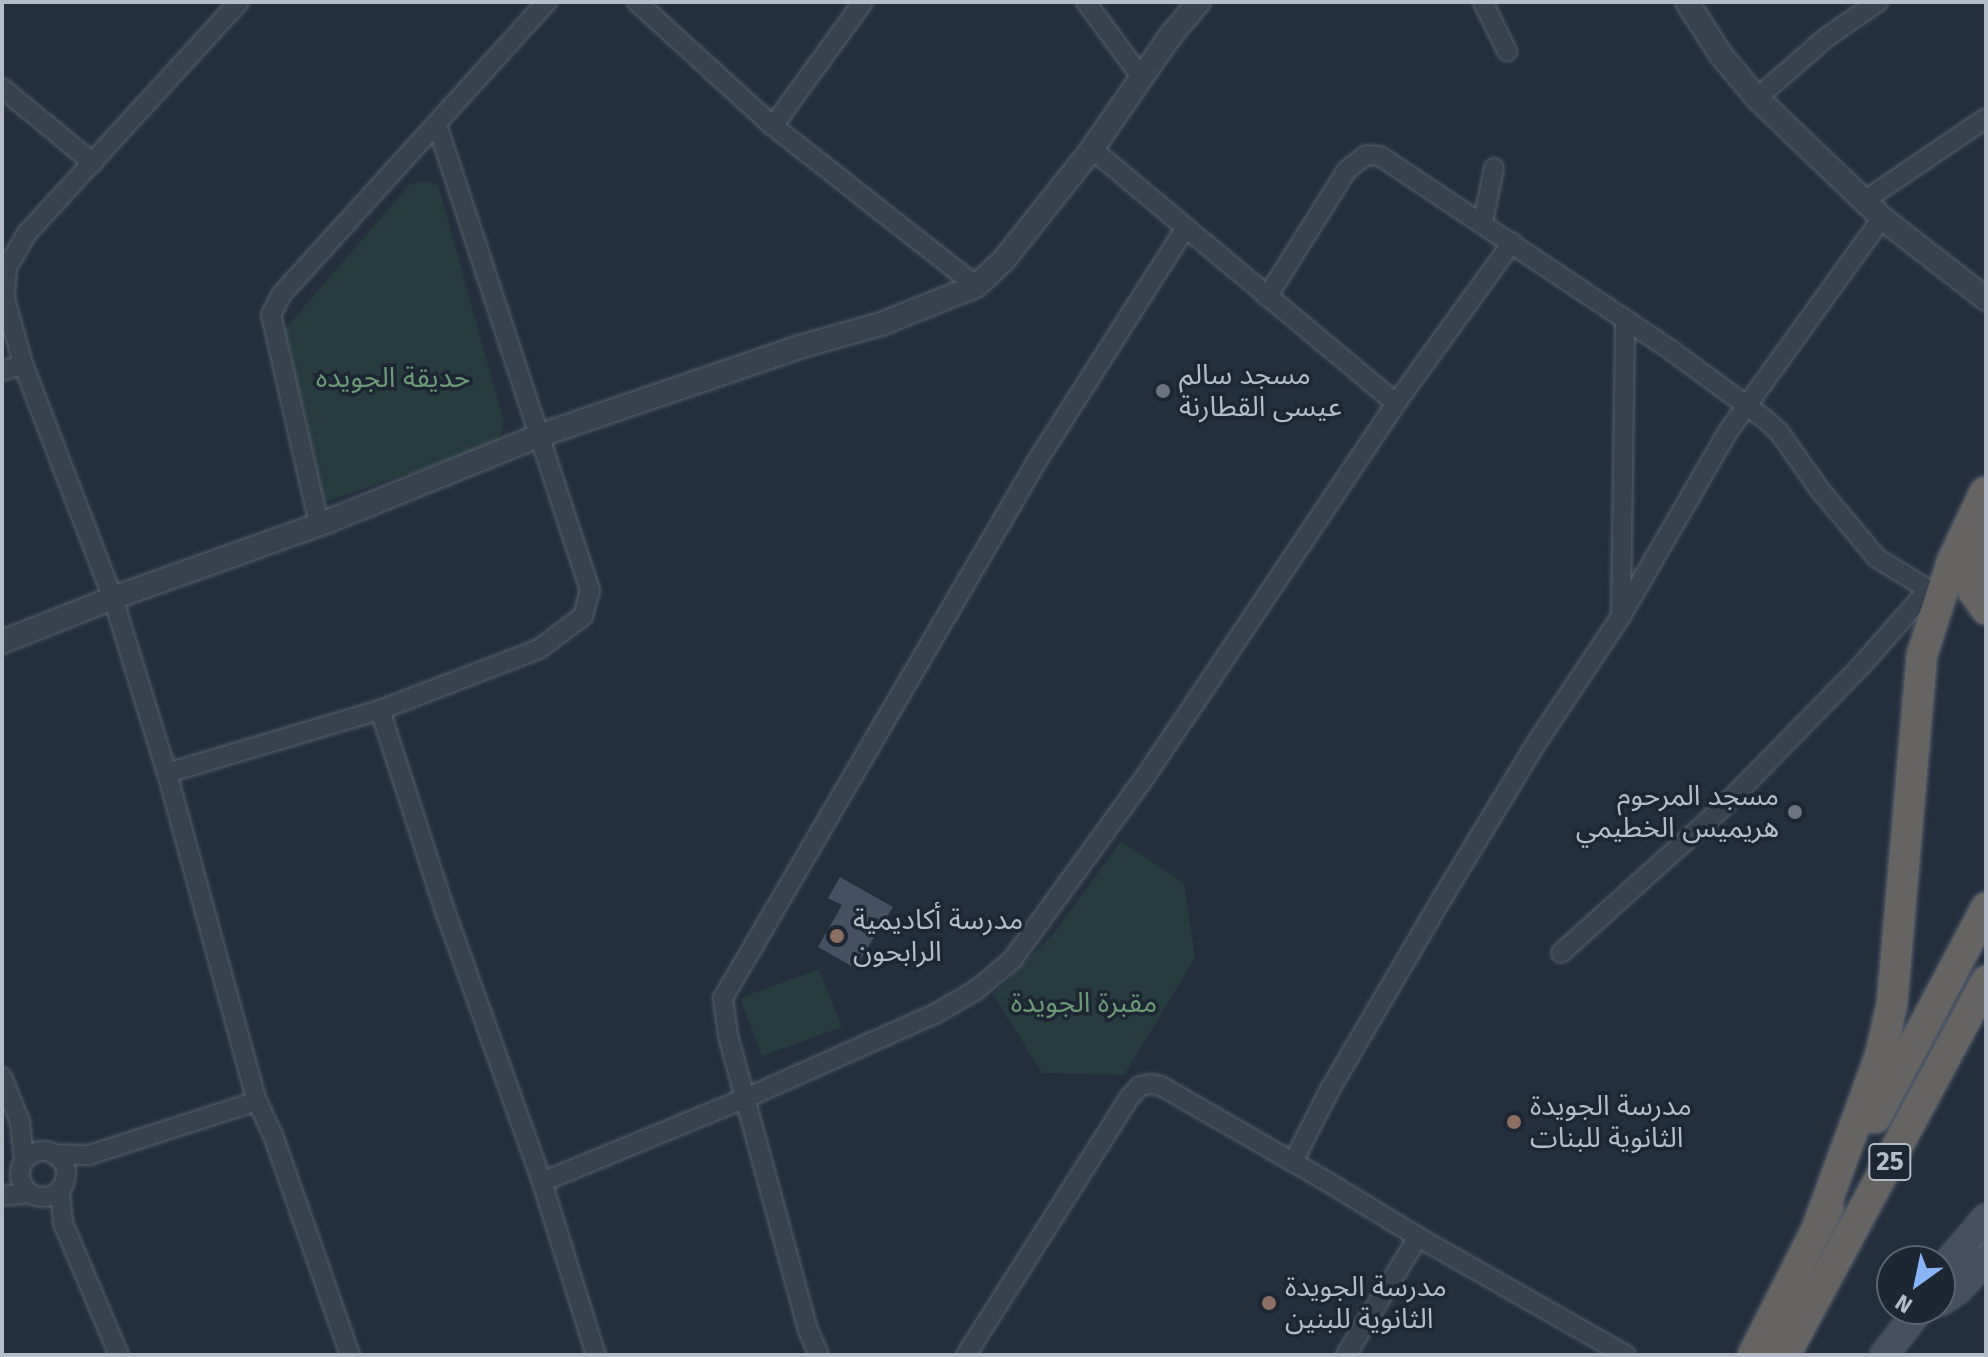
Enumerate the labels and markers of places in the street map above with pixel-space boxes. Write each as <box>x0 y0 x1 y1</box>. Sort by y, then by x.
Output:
place label: مسجد سالم عيسى القطارنة <box>1179 358 1342 424</box>
marker: مسجد سالم عيسى القطارنة <box>1154 382 1172 400</box>
place label: مسجد المرحوم هريميس الخطيمي <box>1576 779 1779 845</box>
marker: مسجد المرحوم هريميس الخطيمي <box>1786 803 1804 821</box>
place label: مدرسة أكاديمية الرابحون <box>853 903 1023 969</box>
marker: مدرسة أكاديمية الرابحون <box>828 927 846 945</box>
place label: مدرسة الجويدة الثانوية للبنات <box>1530 1089 1692 1155</box>
marker: مدرسة الجويدة الثانوية للبنات <box>1505 1113 1523 1131</box>
place label: مدرسة الجويدة الثانوية للبنين <box>1285 1270 1447 1336</box>
marker: مدرسة الجويدة الثانوية للبنين <box>1260 1294 1278 1312</box>

